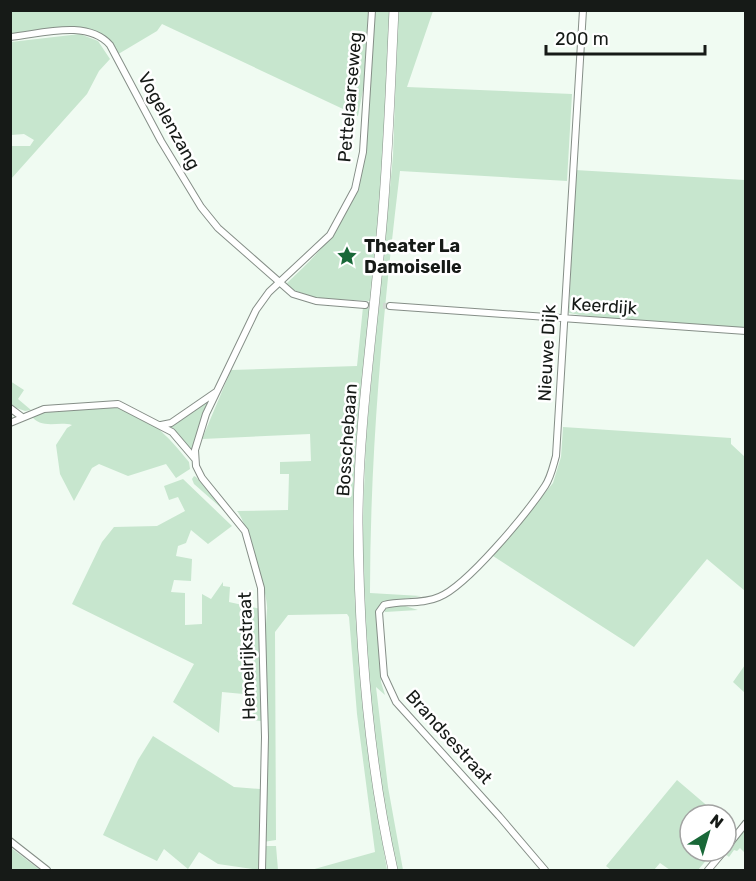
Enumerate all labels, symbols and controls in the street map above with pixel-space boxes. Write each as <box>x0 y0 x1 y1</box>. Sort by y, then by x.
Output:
scale bar <box>546 18 705 56</box>
text: 200 m <box>555 28 609 50</box>
street label: Pettelaarseweg <box>333 31 367 163</box>
street label: Vogelenzang <box>133 68 205 174</box>
place label: Theater La Damoiselle <box>364 235 462 278</box>
place icon: Theater La Damoiselle <box>335 244 359 268</box>
street label: Keerdijk <box>570 293 638 319</box>
street label: Nieuwe Dijk <box>533 303 561 402</box>
street label: Bosschebaan <box>332 383 362 497</box>
street label: Hemelrijkstraat <box>234 592 260 720</box>
street label: Brandsestraat <box>401 685 497 789</box>
north arrow <box>678 803 738 863</box>
text: N <box>706 810 727 832</box>

